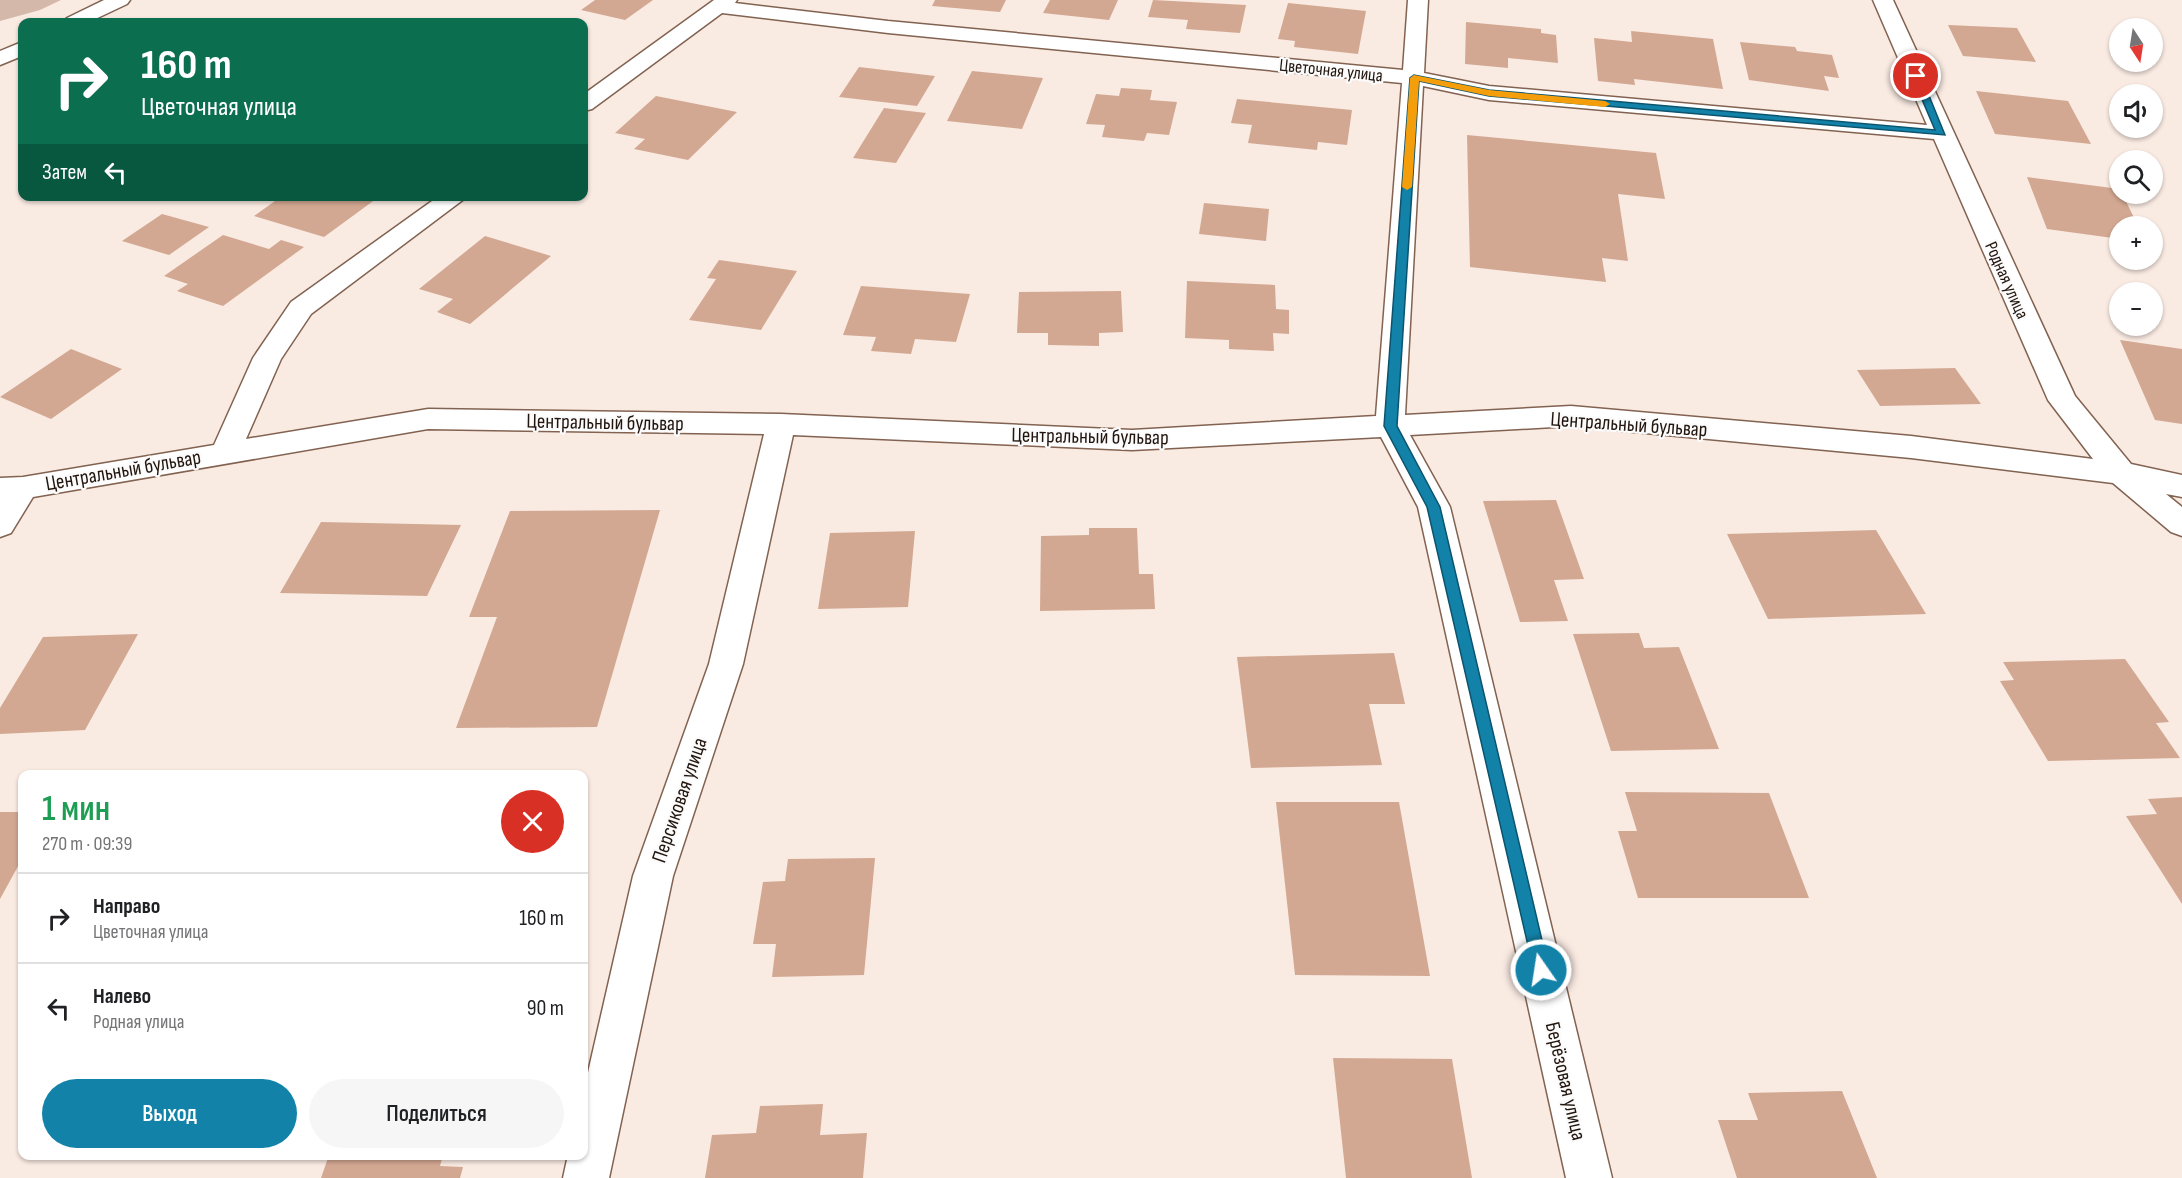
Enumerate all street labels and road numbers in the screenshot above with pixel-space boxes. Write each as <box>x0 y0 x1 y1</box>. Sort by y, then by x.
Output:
street label: Цветочная улица <box>1278 55 1384 86</box>
street label: Родная улица <box>1980 238 2033 322</box>
street label: Центральный бульвар <box>1550 407 1708 442</box>
street label: Центральный бульвар <box>526 409 684 436</box>
street label: Центральный бульвар <box>1011 423 1169 450</box>
street label: Центральный бульвар <box>43 445 203 496</box>
street label: Персиковая улица <box>646 734 713 866</box>
street label: Берёзовая улица <box>1540 1020 1591 1143</box>

